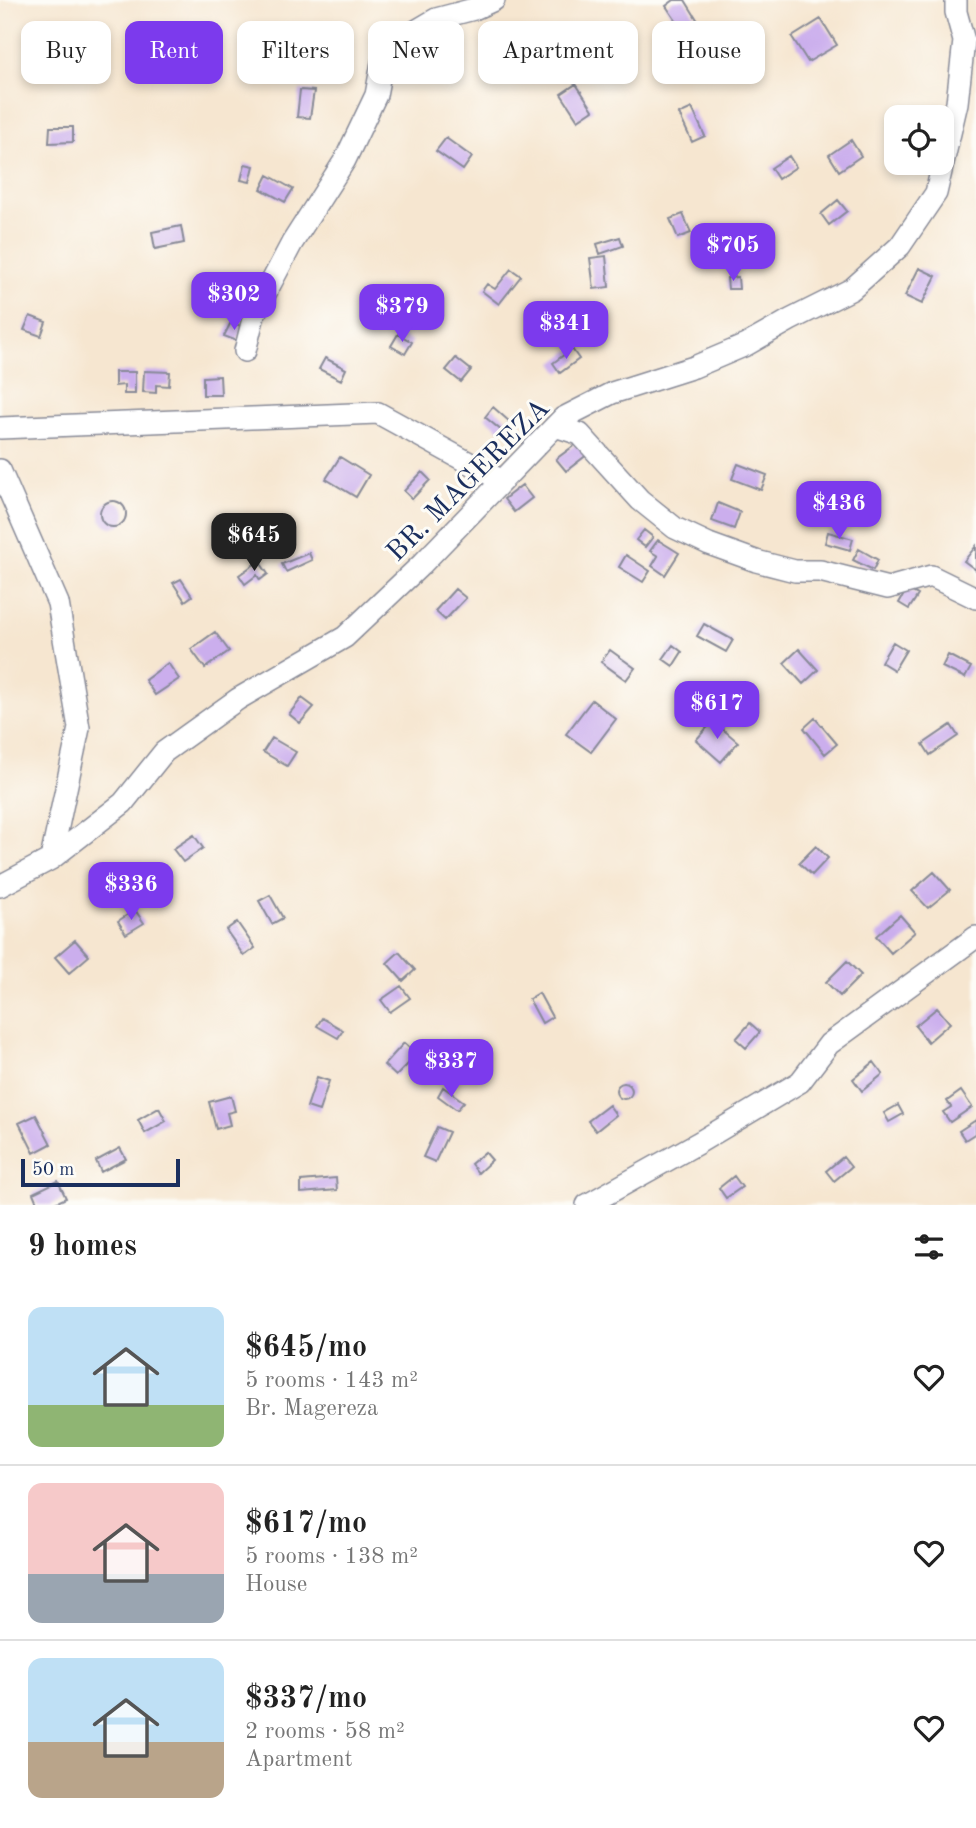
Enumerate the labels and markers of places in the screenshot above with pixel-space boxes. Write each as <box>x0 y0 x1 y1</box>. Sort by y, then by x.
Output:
pin: $705 <box>692 224 774 283</box>
pin: $302 <box>193 272 275 332</box>
pin: $379 <box>361 284 443 344</box>
pin: $341 <box>525 302 607 361</box>
pin: $436 <box>798 482 880 541</box>
pin: $645 <box>213 514 295 573</box>
pin: $617 <box>676 682 758 741</box>
pin: $336 <box>90 862 172 922</box>
pin: $337 <box>410 1040 492 1099</box>

